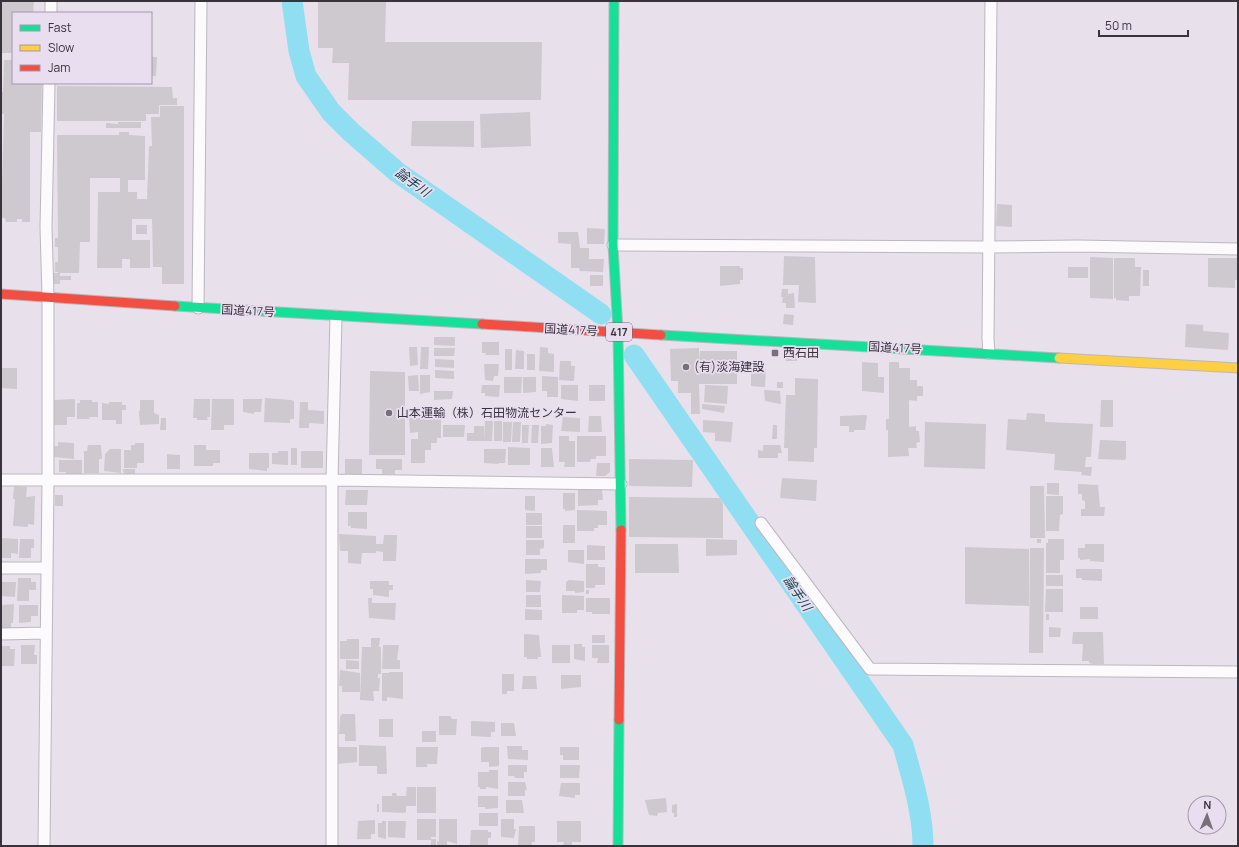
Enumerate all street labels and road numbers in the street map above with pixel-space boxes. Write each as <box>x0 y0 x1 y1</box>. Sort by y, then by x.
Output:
street label: 国道417号 <box>221 301 275 320</box>
street label: 国道417号 <box>544 320 598 339</box>
road number: 417 <box>606 323 632 341</box>
street label: 国道417号 <box>868 338 922 357</box>

